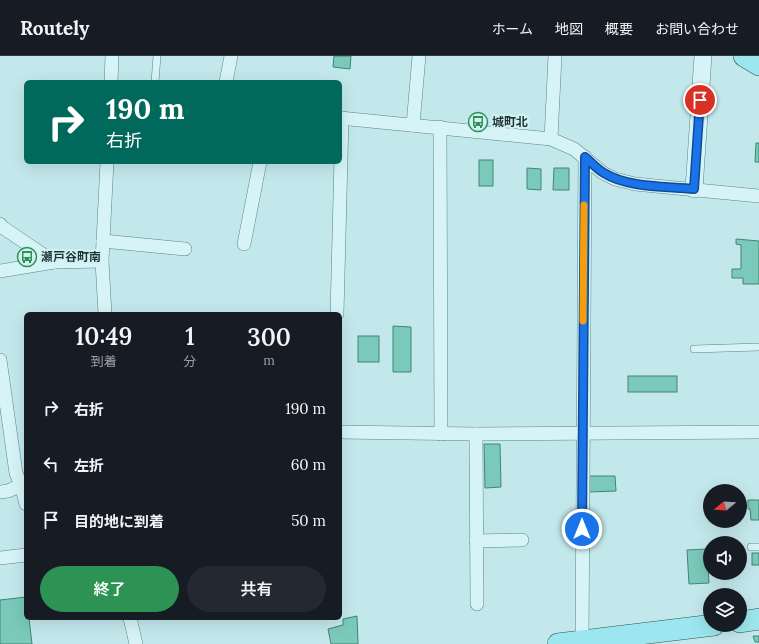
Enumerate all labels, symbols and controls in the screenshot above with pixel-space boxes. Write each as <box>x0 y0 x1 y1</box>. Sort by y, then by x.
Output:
text: Routely <box>20 16 90 40</box>
text: ホーム <box>491 20 533 38</box>
text: 地図 <box>555 20 583 38</box>
text: 概要 <box>605 20 633 38</box>
text: お問い合わせ <box>655 20 739 38</box>
pin <box>683 83 717 117</box>
icon: arrive <box>689 89 711 111</box>
text: 190 m <box>106 91 184 127</box>
icon: right <box>40 96 92 148</box>
bus stop icon: 城町北 <box>467 111 489 133</box>
place label: 城町北 <box>492 114 528 129</box>
text: 右折 <box>106 129 142 152</box>
bus stop icon: 瀬戸谷町南 <box>16 246 38 268</box>
place label: 瀬戸谷町南 <box>41 249 101 264</box>
text: 10:49 <box>75 321 132 352</box>
text: 1 <box>185 321 195 352</box>
text: 300 <box>247 322 291 353</box>
text: m <box>263 352 275 369</box>
text: 到着 <box>91 353 117 370</box>
text: 分 <box>183 353 196 370</box>
icon: right <box>40 397 62 419</box>
text: 190 m <box>285 399 326 418</box>
text: 右折 <box>74 400 104 419</box>
icon: left <box>40 453 62 475</box>
text: 60 m <box>291 455 326 474</box>
text: 左折 <box>74 456 104 475</box>
north arrow <box>703 484 747 528</box>
map controls <box>703 484 747 632</box>
position arrow <box>561 508 603 550</box>
icon: arrive <box>40 509 62 531</box>
text: 50 m <box>291 511 326 530</box>
text: 目的地に到着 <box>74 512 164 531</box>
button: sound <box>703 536 747 580</box>
button: 終了 <box>40 566 179 612</box>
button: 共有 <box>187 566 326 612</box>
button: layers <box>703 588 747 632</box>

